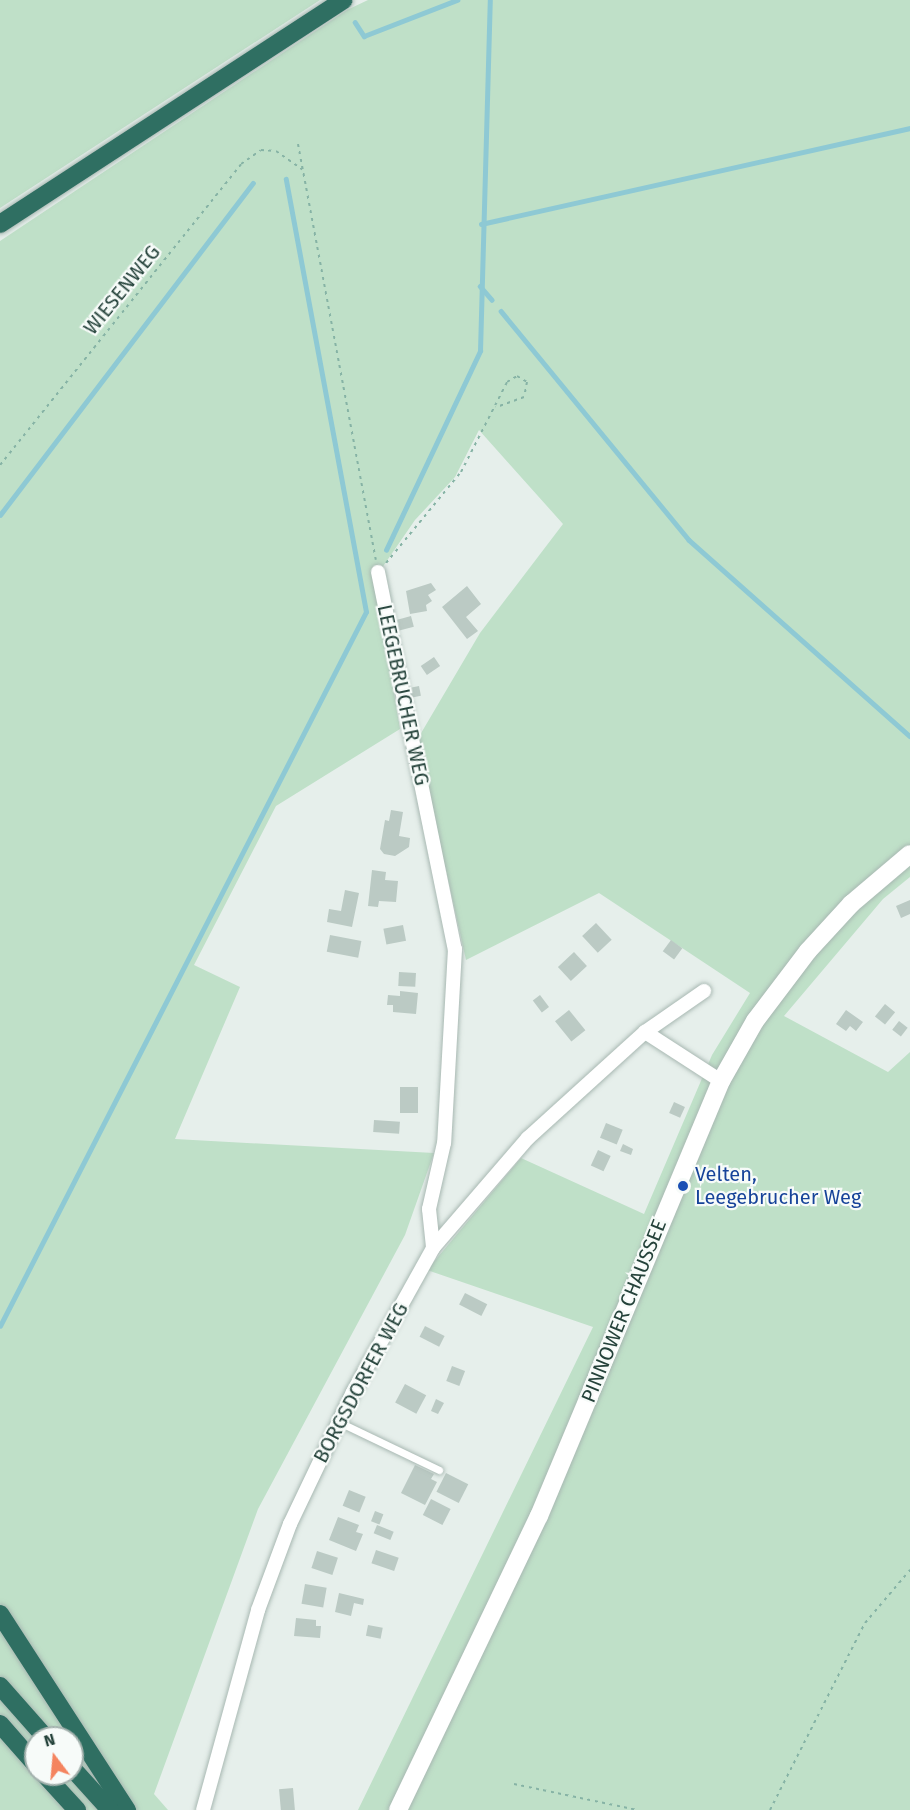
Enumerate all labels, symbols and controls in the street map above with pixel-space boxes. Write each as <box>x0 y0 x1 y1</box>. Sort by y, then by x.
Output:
street label: WIESENWEG <box>79 241 165 339</box>
street label: LEEGEBRUCHER WEG <box>372 602 434 788</box>
place label: Velten, Leegebrucher Weg <box>695 1162 861 1209</box>
marker: Velten, Leegebrucher Weg <box>676 1179 690 1193</box>
street label: PINNOWER CHAUSSEE <box>576 1216 672 1406</box>
street label: BORGSDORFER WEG <box>309 1299 413 1467</box>
north arrow <box>24 1726 84 1786</box>
text: N <box>42 1730 57 1751</box>

